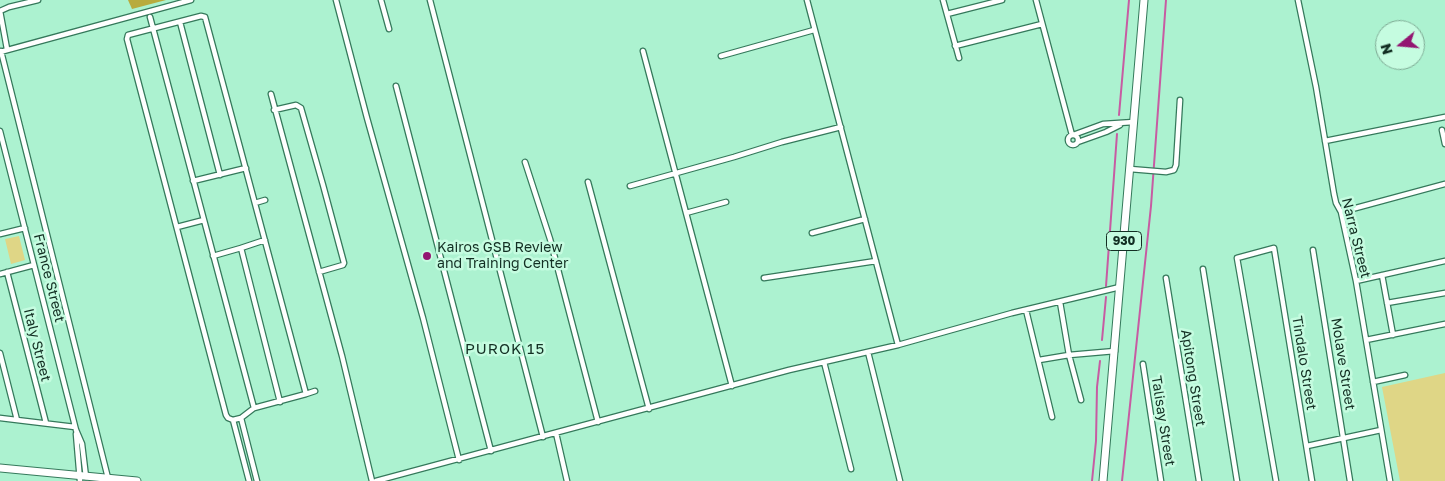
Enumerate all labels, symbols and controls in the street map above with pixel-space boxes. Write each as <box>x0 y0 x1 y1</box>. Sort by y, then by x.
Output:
north arrow <box>1375 20 1425 70</box>
text: N <box>1376 42 1396 57</box>
street label: Narra Street <box>1338 196 1374 280</box>
street label: France Street <box>30 232 68 324</box>
road number: 930 <box>1106 232 1142 250</box>
place label: Kairos GSB Review and Training Center <box>437 240 568 272</box>
marker: Kairos GSB Review and Training Center <box>421 250 433 262</box>
street label: Italy Street <box>20 307 54 383</box>
street label: Tindalo Street <box>1288 315 1320 411</box>
street label: Molave Street <box>1327 317 1359 411</box>
street label: Apitong Street <box>1177 328 1209 428</box>
district label: PUROK 15 <box>464 340 546 358</box>
street label: Talisay Street <box>1148 375 1178 467</box>

